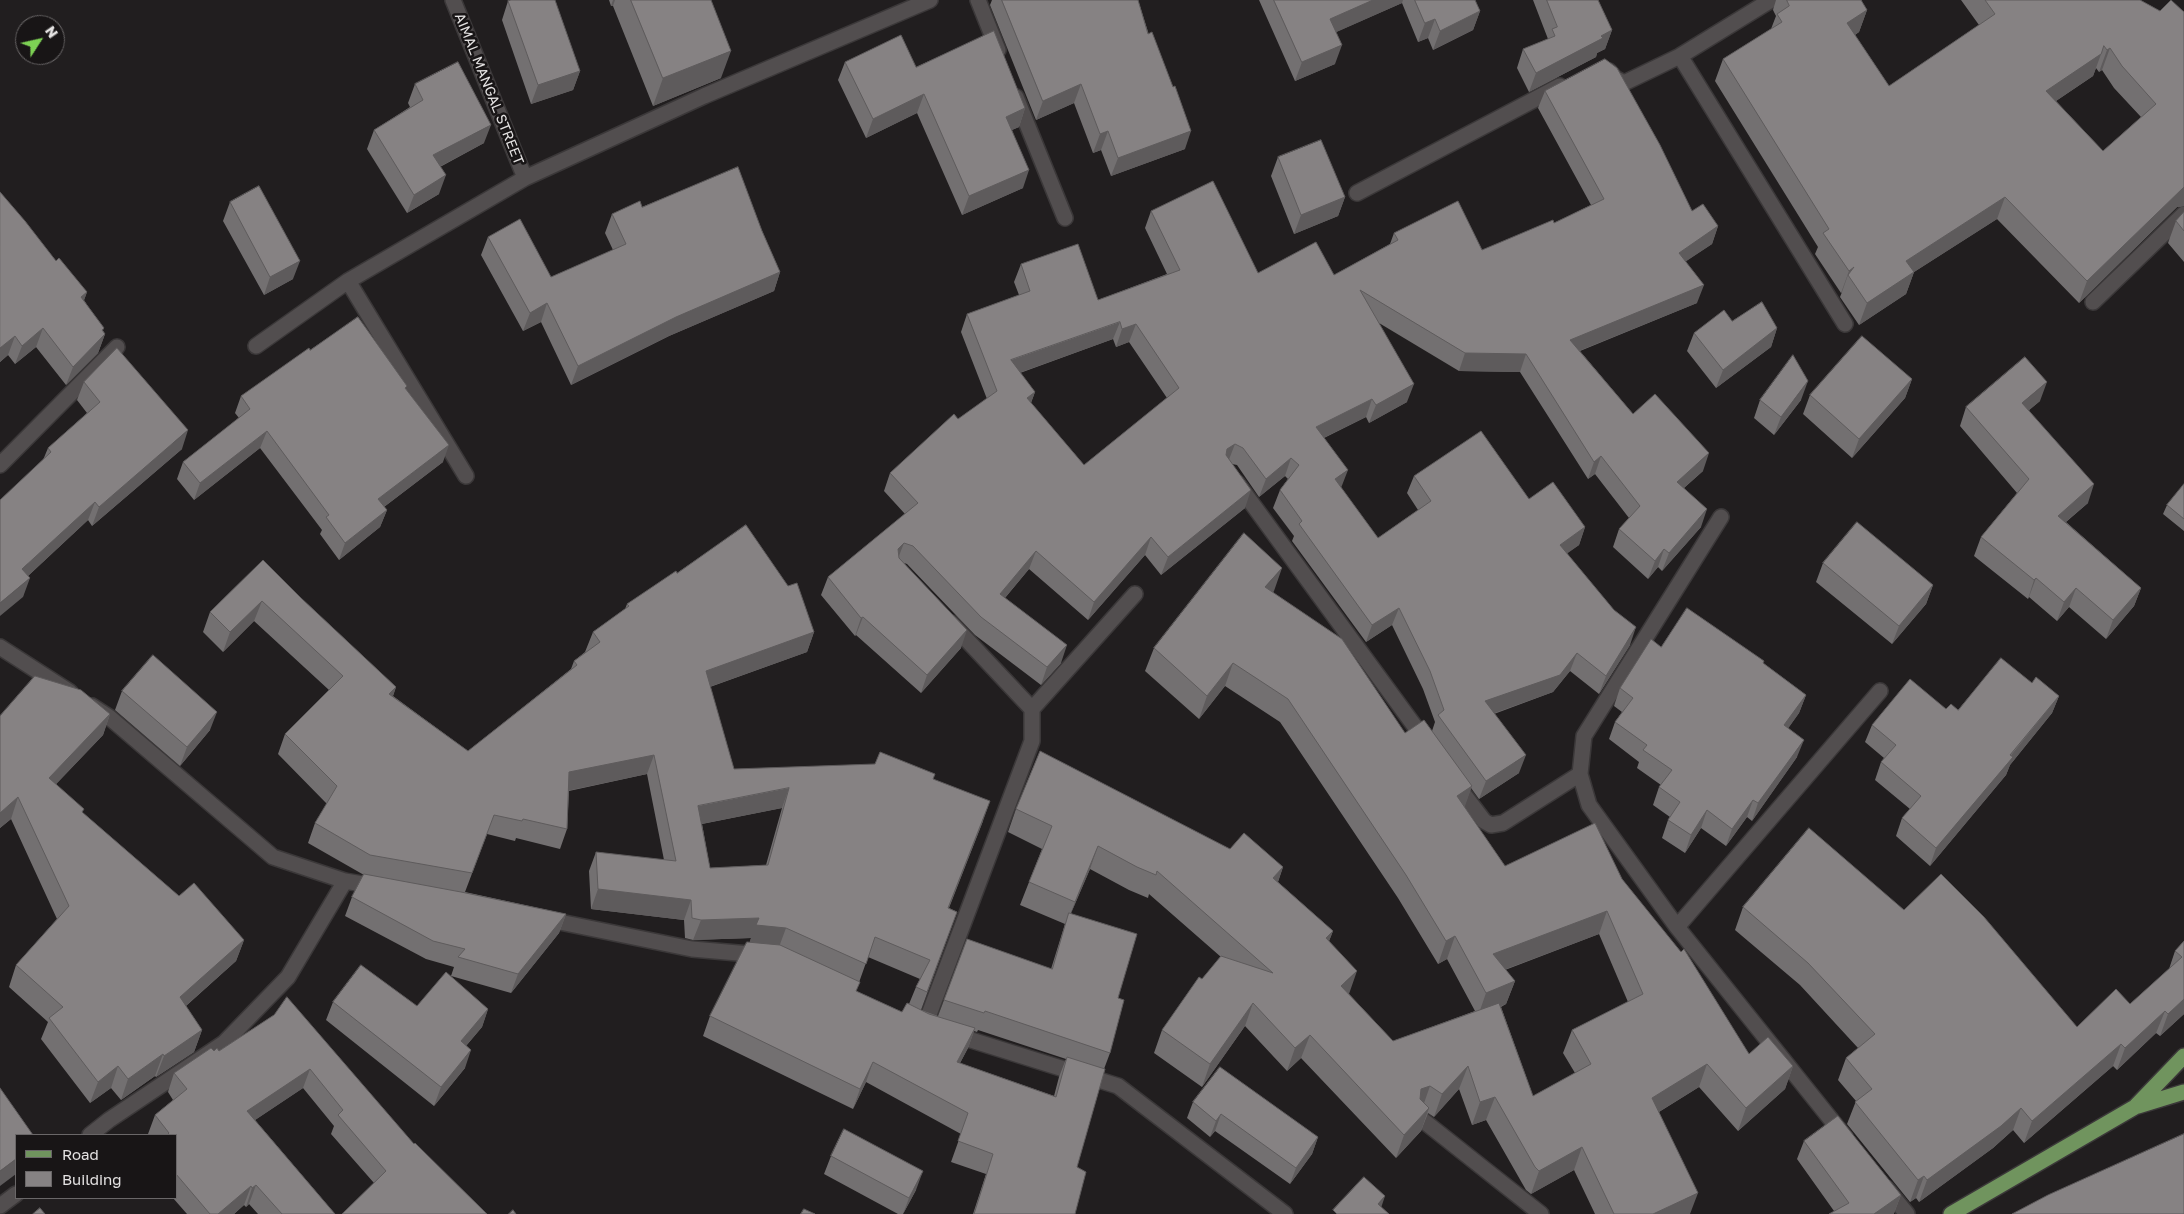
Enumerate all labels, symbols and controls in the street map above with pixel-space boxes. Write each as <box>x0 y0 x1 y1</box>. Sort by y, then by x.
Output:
street label: AIMAL MANGAL STREET <box>451 11 527 167</box>
north arrow <box>15 15 65 65</box>
text: N <box>42 22 62 41</box>
legend <box>15 1134 178 1199</box>
text: Road <box>62 1145 99 1163</box>
text: Building <box>62 1170 122 1188</box>

